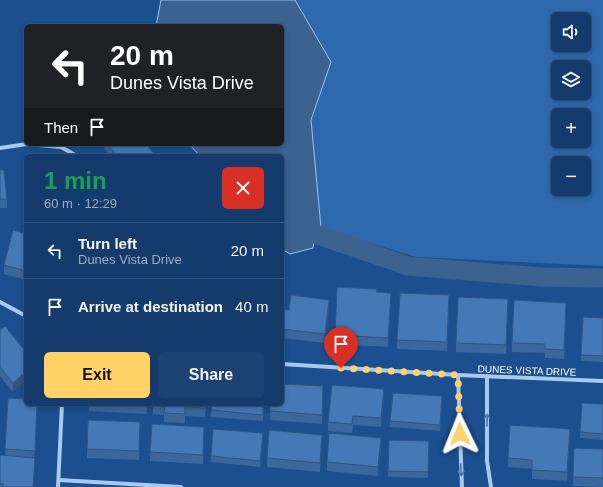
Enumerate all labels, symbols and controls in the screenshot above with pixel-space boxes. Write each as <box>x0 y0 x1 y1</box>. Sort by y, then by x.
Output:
map controls <box>551 12 591 196</box>
button: sound <box>551 12 591 52</box>
icon: left <box>44 40 96 92</box>
text: 20 m <box>110 40 174 71</box>
button: layers <box>551 60 591 100</box>
text: Dunes Vista Drive <box>110 73 254 93</box>
button: + <box>551 108 591 148</box>
icon: arrive <box>86 116 108 138</box>
text: Then <box>44 119 78 136</box>
button: − <box>551 156 591 196</box>
text: 1 min <box>44 167 107 194</box>
button: close <box>222 167 264 209</box>
text: 60 m · 12:29 <box>44 196 117 211</box>
text: Turn left <box>78 235 137 252</box>
icon: left <box>44 240 66 262</box>
text: 20 m <box>231 242 264 259</box>
text: Dunes Vista Drive <box>78 252 182 267</box>
icon: arrive <box>44 296 66 318</box>
text: Arrive at destination <box>78 298 223 315</box>
text: 40 m <box>235 298 268 315</box>
pin <box>324 327 358 368</box>
icon: arrive <box>330 333 352 355</box>
button: Exit <box>44 352 150 398</box>
button: Share <box>158 352 264 398</box>
street label: DUNES VISTA DRIVE <box>477 363 577 378</box>
position arrow <box>439 413 481 455</box>
one-way arrow <box>483 414 491 427</box>
one-way arrow <box>457 463 465 476</box>

